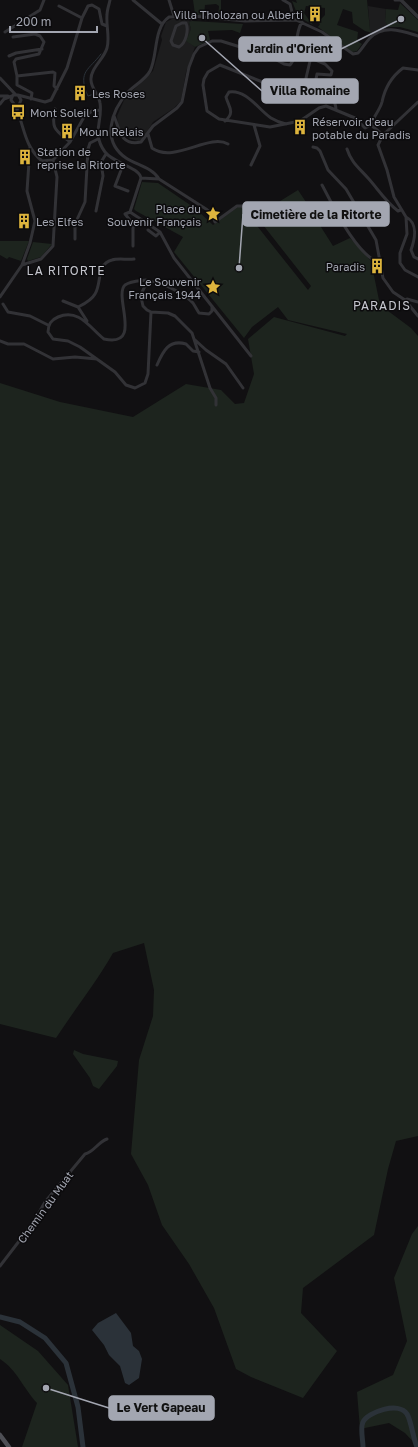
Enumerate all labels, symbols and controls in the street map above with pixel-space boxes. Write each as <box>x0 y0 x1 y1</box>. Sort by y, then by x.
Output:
building icon: Villa Tholozan ou Alberti <box>306 5 324 23</box>
scale bar <box>10 8 97 34</box>
place label: Villa Tholozan ou Alberti <box>173 8 303 21</box>
text: 200 m <box>16 14 51 29</box>
callout: Jardin d'Orient <box>239 37 341 61</box>
text: Jardin d'Orient <box>247 41 333 56</box>
callout: Villa Romaine <box>262 79 358 103</box>
text: Villa Romaine <box>270 83 350 98</box>
building icon: Les Roses <box>71 84 89 102</box>
place label: Les Roses <box>92 87 145 100</box>
bus stop icon: Mont Soleil 1 <box>9 103 27 121</box>
place label: Mont Soleil 1 <box>30 106 98 119</box>
place label: Réservoir d'eau potable du Paradis <box>312 115 411 141</box>
building icon: Réservoir d'eau potable du Paradis <box>291 118 309 136</box>
building icon: Moun Relais <box>58 122 76 140</box>
place label: Moun Relais <box>79 125 144 138</box>
place label: Station de reprise la Ritorte <box>37 145 126 171</box>
building icon: Station de reprise la Ritorte <box>16 148 34 166</box>
place label: Place du Souvenir Français <box>107 202 201 228</box>
callout: Cimetière de la Ritorte <box>243 202 389 226</box>
place icon: Place du Souvenir Français <box>204 205 222 223</box>
text: Cimetière de la Ritorte <box>251 207 381 222</box>
building icon: Les Elfes <box>15 212 33 230</box>
place label: Les Elfes <box>36 215 83 228</box>
building icon: Paradis <box>368 257 386 275</box>
place label: Paradis <box>326 260 365 273</box>
district label: LA RITORTE <box>26 263 106 278</box>
place label: Le Souvenir Français 1944 <box>128 275 202 301</box>
place icon: Le Souvenir Français 1944 <box>204 278 222 296</box>
district label: PARADIS <box>353 298 411 313</box>
street label: Chemin du Muat <box>15 1169 75 1245</box>
callout: Le Vert Gapeau <box>109 1396 214 1420</box>
text: Le Vert Gapeau <box>117 1400 205 1415</box>

